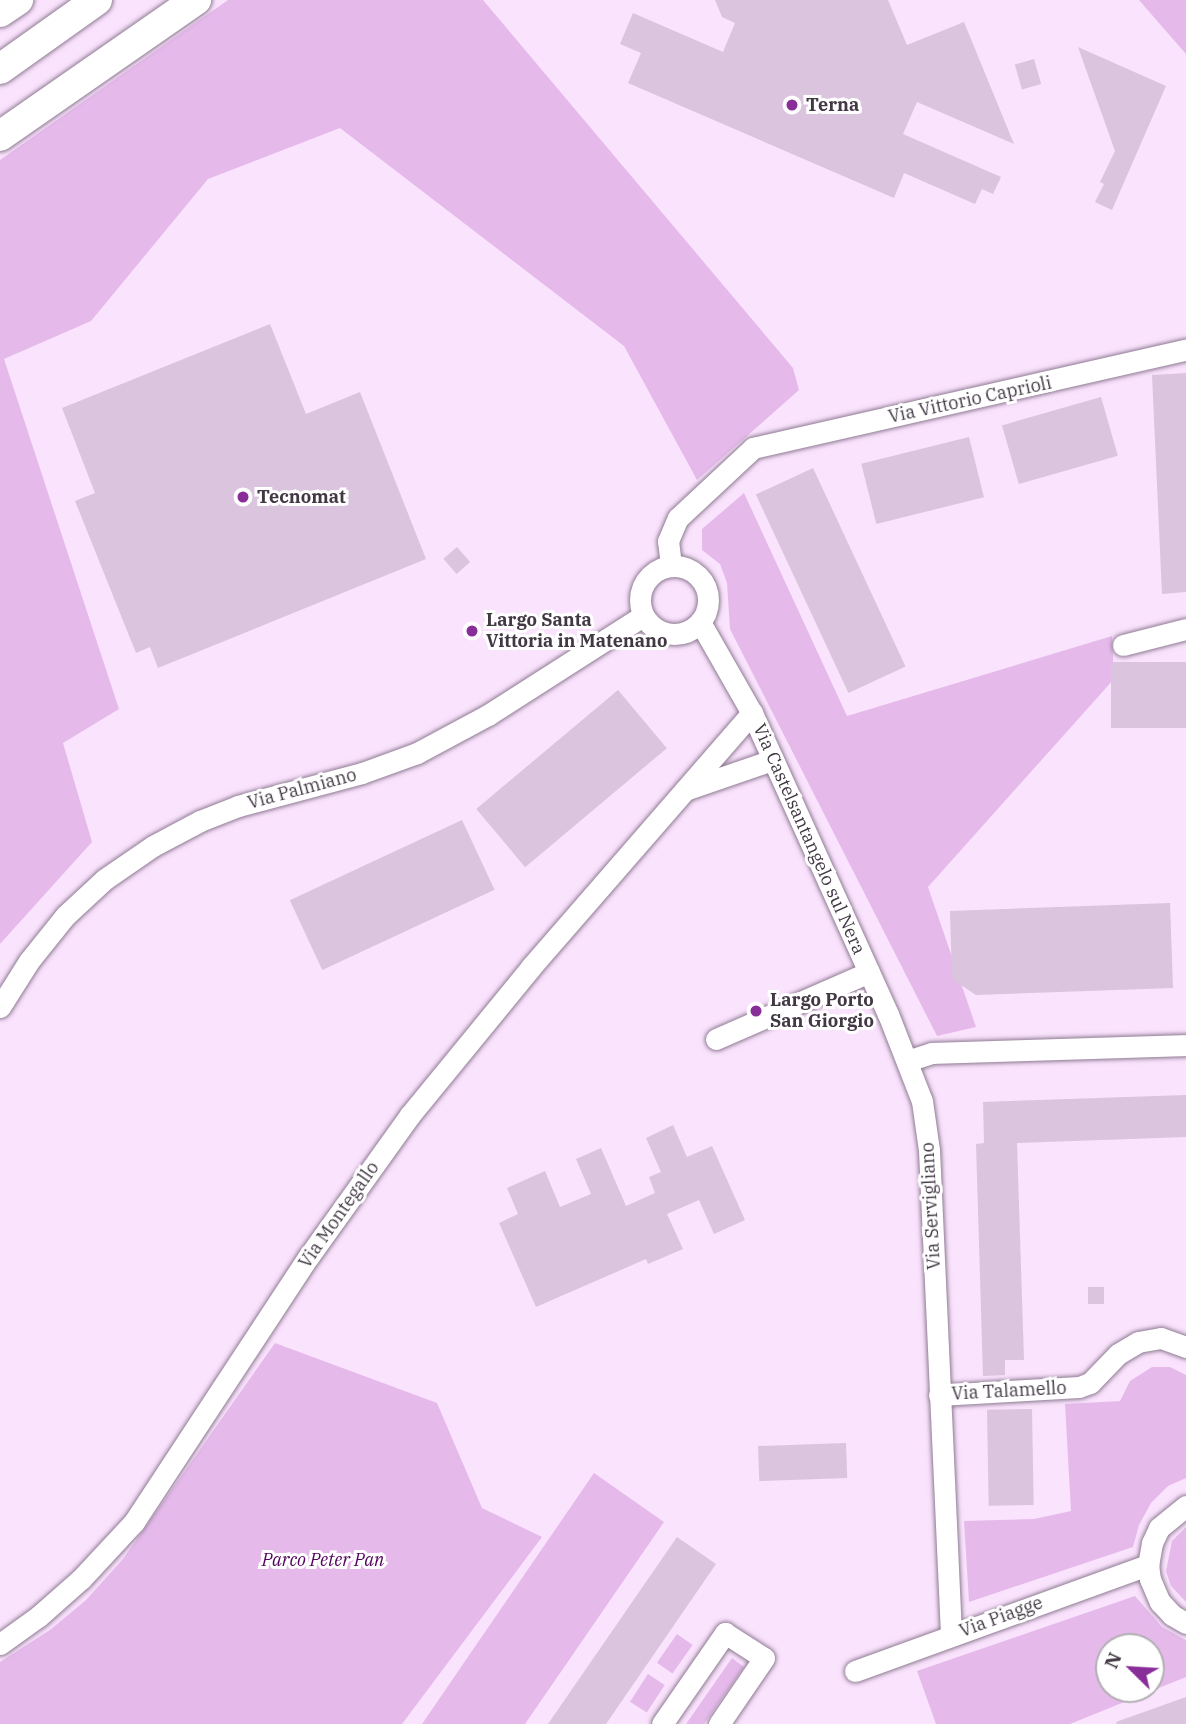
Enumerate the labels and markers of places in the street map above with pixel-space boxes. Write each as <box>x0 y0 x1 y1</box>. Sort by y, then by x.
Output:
place label: Terna <box>806 94 859 116</box>
marker: Terna <box>784 97 800 113</box>
place label: Tecnomat <box>257 486 346 508</box>
marker: Tecnomat <box>235 489 251 505</box>
place label: Largo Santa Vittoria in Matenano <box>486 610 667 652</box>
marker: Largo Santa Vittoria in Matenano <box>464 623 480 639</box>
place label: Largo Porto San Giorgio <box>770 990 874 1032</box>
marker: Largo Porto San Giorgio <box>748 1003 764 1019</box>

